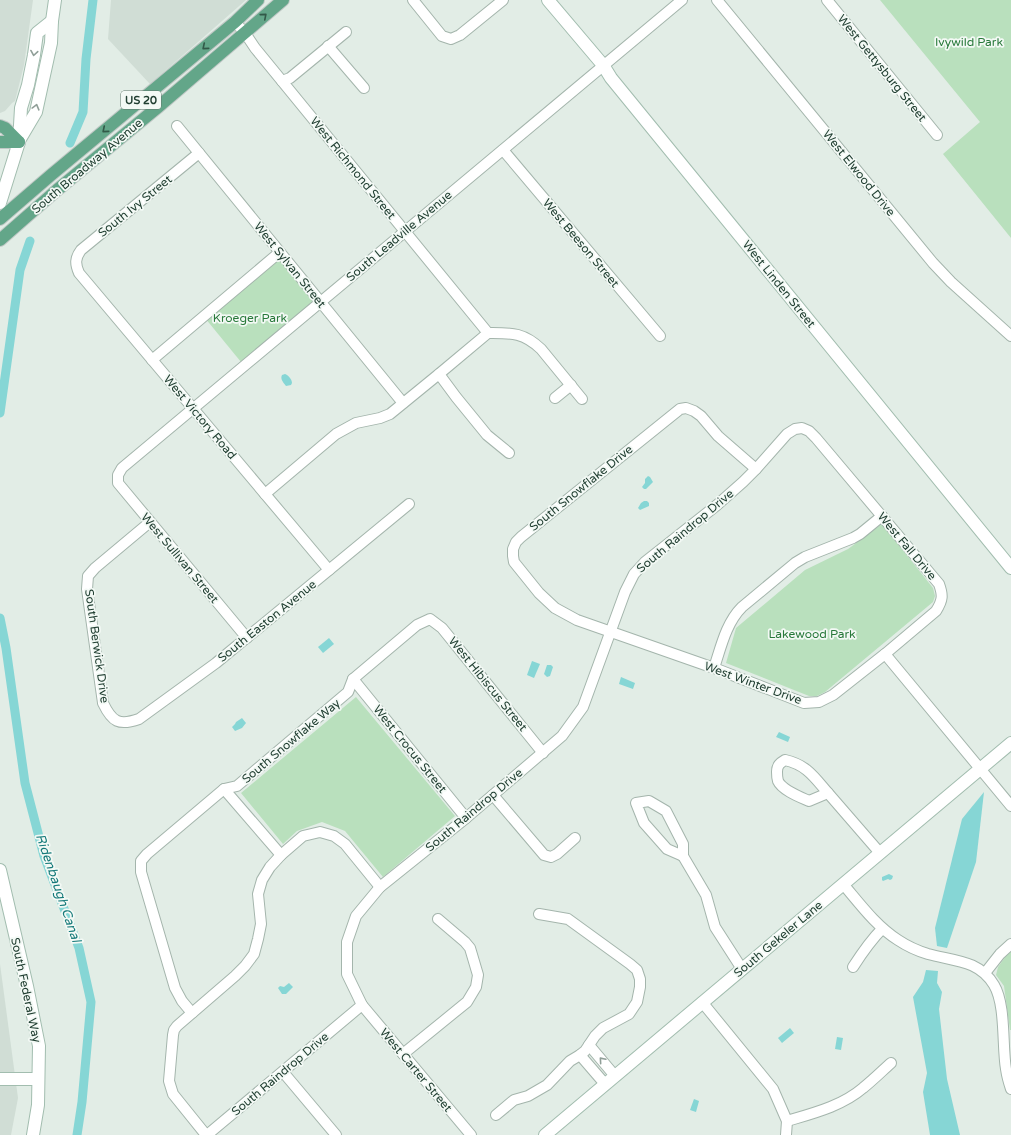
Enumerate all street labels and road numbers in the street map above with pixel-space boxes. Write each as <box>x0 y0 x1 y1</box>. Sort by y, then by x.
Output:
street label: West Gettysburg Street <box>835 12 930 125</box>
road number: US 20 <box>121 91 161 109</box>
street label: West Richmond Street <box>307 114 399 222</box>
street label: South Broadway Avenue <box>29 116 145 216</box>
street label: West Elwood Drive <box>820 127 898 219</box>
street label: South Ivy Street <box>95 172 175 240</box>
street label: South Leadville Avenue <box>343 188 455 284</box>
street label: West Beeson Street <box>540 196 622 290</box>
street label: West Sylvan Street <box>251 219 329 311</box>
street label: West Linden Street <box>740 238 819 331</box>
street label: West Victory Road <box>161 372 239 462</box>
street label: South Snowflake Drive <box>527 442 636 534</box>
street label: South Raindrop Drive <box>634 486 736 576</box>
street label: West Fall Drive <box>875 509 939 583</box>
street label: West Sullivan Street <box>138 510 222 606</box>
street label: South Easton Avenue <box>215 577 319 665</box>
street label: South Berwick Drive <box>82 588 112 704</box>
street label: West Hibiscus Street <box>446 634 530 734</box>
street label: West Winter Drive <box>702 659 804 707</box>
street label: South Snowflake Way <box>239 695 343 786</box>
street label: West Crocus Street <box>370 702 450 796</box>
street label: South Raindrop Drive <box>423 765 525 855</box>
street label: South Gekeler Lane <box>731 898 825 980</box>
street label: South Federal Way <box>8 936 44 1044</box>
street label: West Carter Street <box>377 1025 455 1115</box>
street label: South Raindrop Drive <box>229 1029 331 1119</box>

